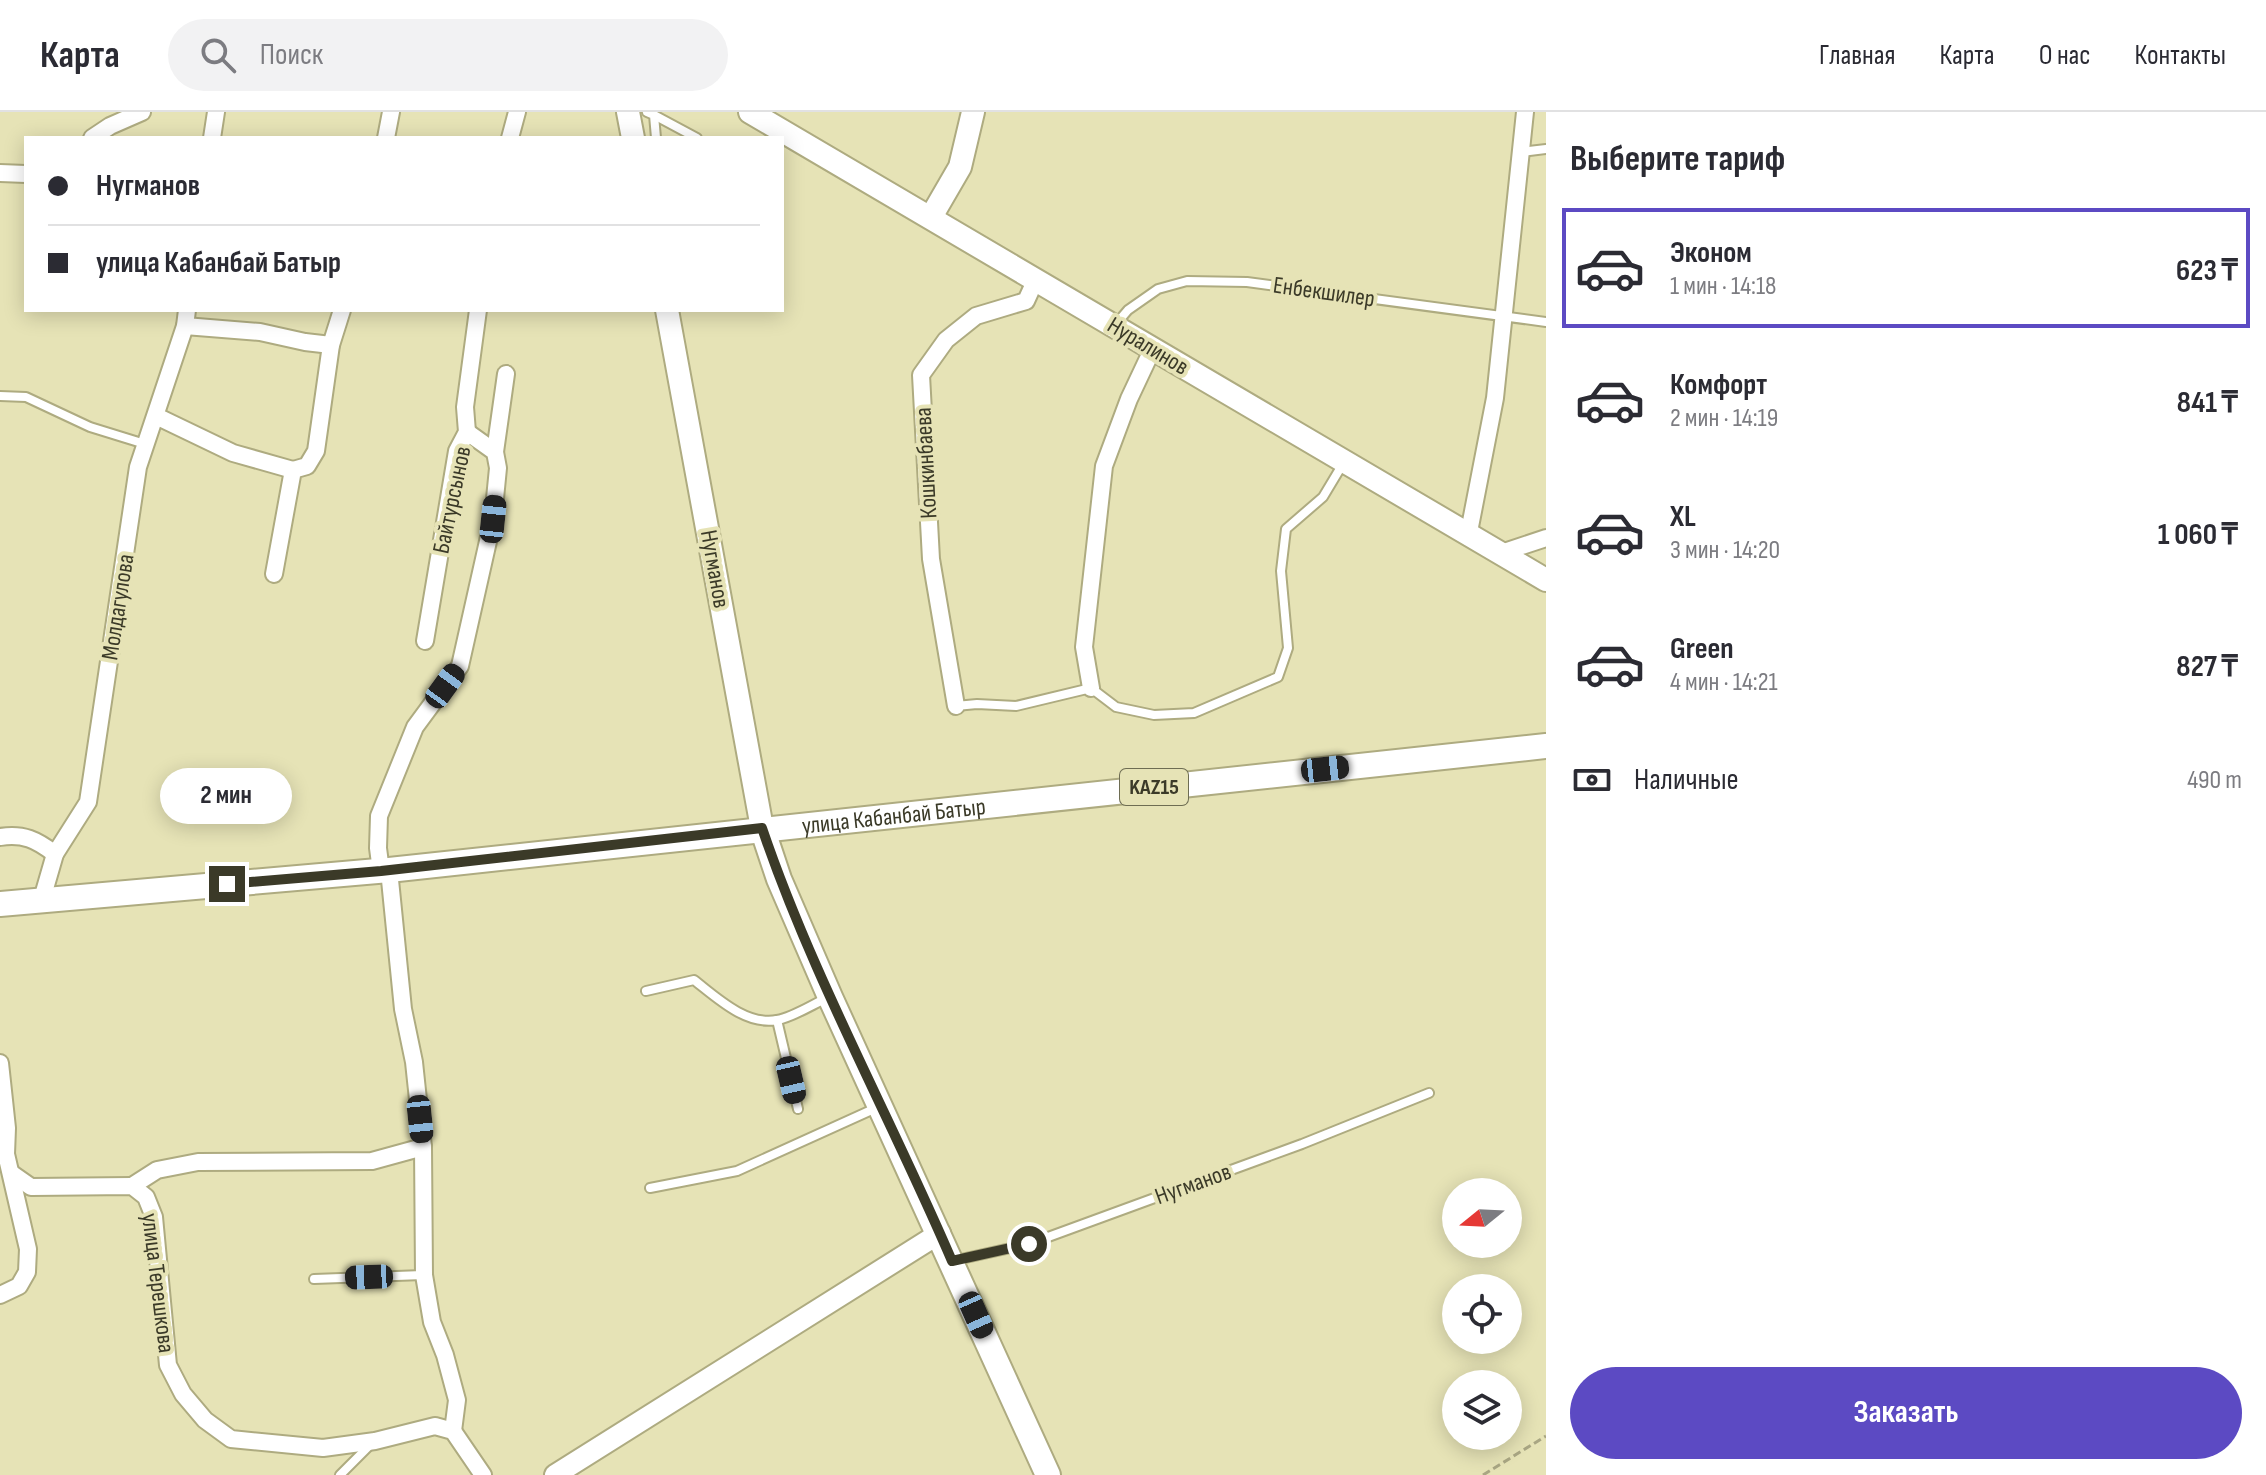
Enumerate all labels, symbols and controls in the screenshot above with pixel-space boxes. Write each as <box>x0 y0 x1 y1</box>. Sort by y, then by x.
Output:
search box <box>168 19 728 91</box>
text: Карта <box>40 33 120 78</box>
icon: search <box>196 33 240 77</box>
text: Поиск <box>260 37 323 73</box>
text: Главная <box>1819 39 1895 72</box>
text: Карта <box>1939 39 1995 72</box>
text: О нас <box>2039 39 2091 72</box>
text: Контакты <box>2135 39 2226 72</box>
text: Выберите тариф <box>1570 138 1785 181</box>
text: Нугманов <box>96 168 200 204</box>
icon: car <box>1574 232 1646 304</box>
text: Эконом <box>1670 235 1752 271</box>
text: улица Кабанбай Батыр <box>96 245 341 281</box>
text: 623 ₸ <box>2176 253 2238 289</box>
street label: Енбекшилер <box>1271 271 1377 313</box>
text: 1 мин · 14:18 <box>1670 271 1776 302</box>
street label: Нуралинов <box>1102 311 1194 381</box>
icon: car <box>1574 364 1646 436</box>
text: Комфорт <box>1670 367 1767 403</box>
text: 841 ₸ <box>2177 385 2238 421</box>
text: 2 мин · 14:19 <box>1670 403 1778 434</box>
street label: Кошкинбаева <box>909 407 943 519</box>
street label: Байтурсынов <box>427 444 477 556</box>
car <box>479 494 507 544</box>
icon: car <box>1574 496 1646 568</box>
text: XL <box>1670 499 1696 535</box>
text: 1 060 ₸ <box>2158 517 2238 553</box>
street label: Нугманов <box>694 528 736 610</box>
text: 3 мин · 14:20 <box>1670 535 1780 566</box>
street label: Молдагулова <box>95 552 141 662</box>
icon: car <box>1574 628 1646 700</box>
text: Green <box>1670 631 1734 667</box>
text: 827 ₸ <box>2176 649 2238 685</box>
car <box>421 660 469 712</box>
text: 4 мин · 14:21 <box>1670 667 1778 698</box>
car <box>1300 755 1350 783</box>
icon: cash <box>1570 758 1614 802</box>
text: Наличные <box>1634 762 1739 798</box>
text: 490 m <box>2187 765 2242 796</box>
callout: 2 мин <box>161 768 293 824</box>
road number: KAZ15 <box>1120 769 1188 805</box>
text: 2 мин <box>200 780 252 811</box>
street label: улица Кабанбай Батыр <box>800 792 987 840</box>
route end <box>209 866 245 902</box>
car <box>774 1054 808 1106</box>
car <box>406 1094 434 1144</box>
street label: Нугманов <box>1151 1157 1235 1211</box>
north arrow <box>1442 1178 1522 1258</box>
map controls <box>1442 1178 1522 1450</box>
street label: улица Терешкова <box>135 1212 181 1354</box>
route start <box>1011 1226 1047 1262</box>
car <box>345 1264 393 1290</box>
button: locate <box>1442 1274 1522 1354</box>
car <box>955 1288 997 1342</box>
button: Заказать <box>1570 1367 2242 1459</box>
button: layers <box>1442 1370 1522 1450</box>

